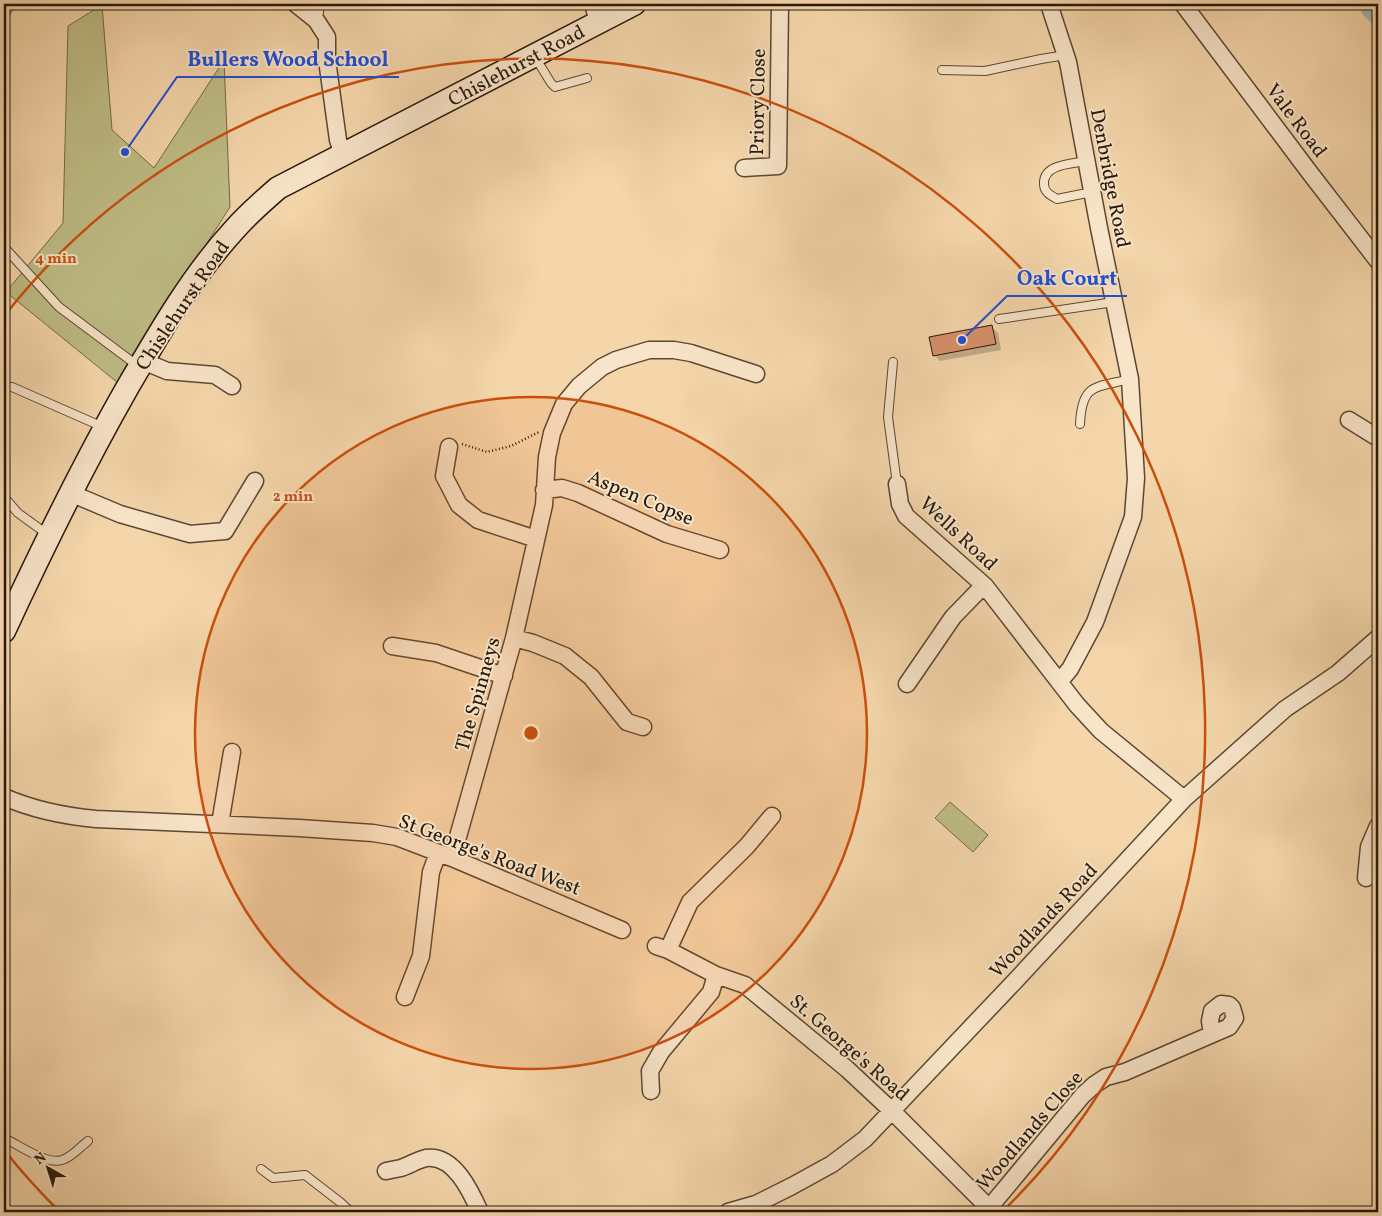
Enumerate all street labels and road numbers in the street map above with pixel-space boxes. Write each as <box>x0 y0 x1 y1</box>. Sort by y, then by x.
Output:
street label: Chislehurst Road <box>444 19 590 115</box>
street label: Priory Close <box>744 48 774 156</box>
street label: Vale Road <box>1258 78 1333 164</box>
street label: Denbridge Road <box>1082 106 1136 251</box>
street label: Chislehurst Road <box>130 236 238 377</box>
street label: Aspen Copse <box>583 464 698 534</box>
street label: Wells Road <box>912 491 1003 578</box>
street label: The Spinneys <box>449 634 509 755</box>
street label: St George's Road West <box>394 808 584 904</box>
street label: Woodlands Road <box>984 858 1105 985</box>
street label: St. George's Road <box>783 988 915 1109</box>
street label: Woodlands Close <box>971 1065 1090 1197</box>

